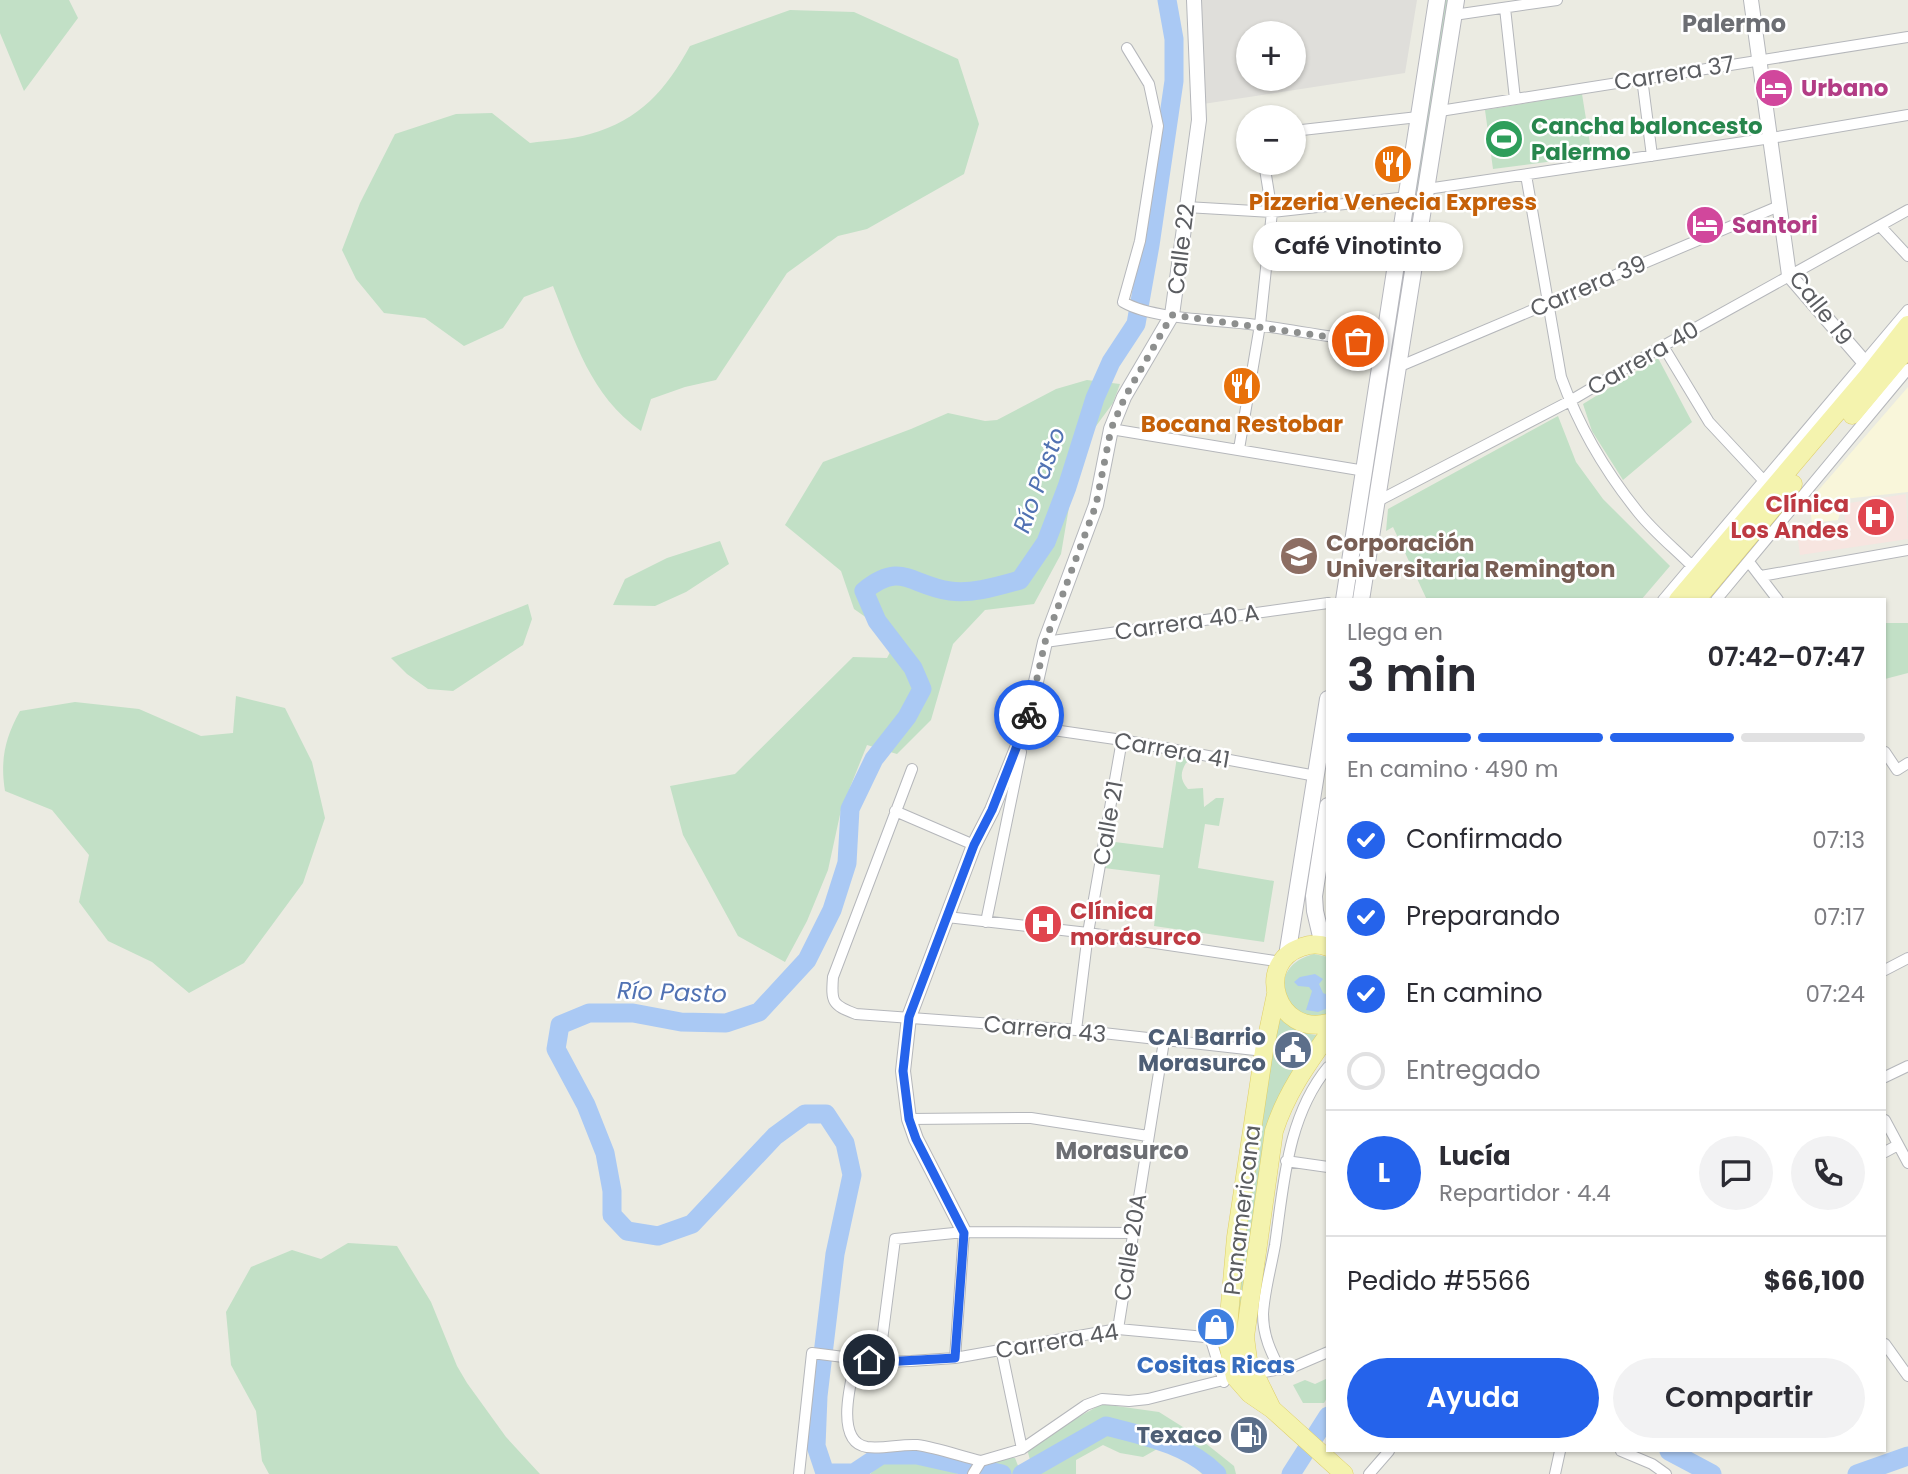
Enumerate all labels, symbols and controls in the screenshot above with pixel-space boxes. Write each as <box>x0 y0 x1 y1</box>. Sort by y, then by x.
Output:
district label: Palermo <box>1682 7 1786 40</box>
map controls <box>1236 21 1306 175</box>
button: + <box>1236 21 1306 91</box>
street label: Carrera 37 <box>1612 48 1736 98</box>
hotel icon: Urbano <box>1753 67 1795 109</box>
place label: Urbano <box>1801 72 1888 104</box>
button: − <box>1236 105 1306 175</box>
place label: Cancha baloncesto Palermo <box>1531 110 1763 168</box>
sports icon: Cancha baloncesto Palermo <box>1483 118 1525 160</box>
restaurant icon: Pizzeria Venecia Express <box>1372 143 1414 185</box>
place label: Pizzeria Venecia Express <box>1249 186 1537 218</box>
street label: Calle 22 <box>1160 202 1202 296</box>
hotel icon: Santori <box>1684 204 1726 246</box>
place label: Santori <box>1732 209 1818 241</box>
callout: Café Vinotinto <box>1253 222 1463 271</box>
text: Café Vinotinto <box>1274 230 1442 262</box>
street label: Carrera 39 <box>1525 247 1651 325</box>
street label: Calle 19 <box>1782 264 1860 352</box>
pin <box>1328 311 1388 371</box>
street label: Carrera 40 <box>1581 313 1705 403</box>
icon: bag <box>1339 322 1377 360</box>
restaurant icon: Bocana Restobar <box>1221 365 1263 407</box>
place label: Bocana Restobar <box>1141 408 1343 440</box>
water label: Río Pasto <box>1005 423 1073 537</box>
place label: Clínica Los Andes <box>1731 488 1849 546</box>
hospital icon: Clínica Los Andes <box>1855 496 1897 538</box>
place label: Corporación Universitaria Remington <box>1326 527 1616 585</box>
school or university icon: Corporación Universitaria Remington <box>1278 535 1320 577</box>
street label: Carrera 40 A <box>1113 596 1261 648</box>
text: Llega en <box>1347 616 1443 648</box>
text: 07:42–07:47 <box>1707 639 1865 675</box>
text: 3 min <box>1347 643 1477 707</box>
courier <box>994 680 1064 750</box>
icon: bike <box>1010 696 1048 734</box>
street label: Carrera 41 <box>1112 724 1232 776</box>
text: En camino · 490 m <box>1347 753 1558 785</box>
street label: Calle 21 <box>1085 778 1131 868</box>
icon: check <box>1347 821 1385 859</box>
text: Confirmado <box>1406 821 1563 857</box>
text: 07:13 <box>1812 824 1865 856</box>
place label: Clínica morásurco <box>1070 895 1201 953</box>
icon: check <box>1347 898 1385 936</box>
text: Preparando <box>1406 898 1560 934</box>
text: 07:17 <box>1813 901 1865 933</box>
hospital icon: Clínica morásurco <box>1022 903 1064 945</box>
water label: Río Pasto <box>617 974 727 1010</box>
icon: check <box>1347 975 1385 1013</box>
text: En camino <box>1406 975 1543 1011</box>
text: 07:24 <box>1805 978 1865 1010</box>
street label: Carrera 43 <box>982 1008 1108 1050</box>
place label: CAI Barrio Morasurco <box>1138 1021 1266 1079</box>
public building icon: CAI Barrio Morasurco <box>1272 1029 1314 1071</box>
text: Entregado <box>1406 1052 1541 1088</box>
street label: Panamericana <box>1216 1123 1268 1297</box>
district label: Morasurco <box>1055 1134 1189 1167</box>
button: chat <box>1699 1136 1773 1210</box>
button: phone <box>1791 1136 1865 1210</box>
text: Lucía <box>1439 1138 1511 1174</box>
text: L <box>1378 1155 1390 1191</box>
text: Repartidor · 4.4 <box>1439 1177 1611 1209</box>
street label: Calle 20A <box>1106 1191 1154 1303</box>
text: Pedido #5566 <box>1347 1263 1531 1299</box>
text: $66,100 <box>1764 1263 1865 1299</box>
shop icon: Cositas Ricas <box>1195 1306 1237 1348</box>
street label: Carrera 44 <box>993 1316 1121 1366</box>
pin <box>839 1330 899 1390</box>
icon: home <box>850 1341 888 1379</box>
place label: Cositas Ricas <box>1137 1349 1295 1381</box>
button: Ayuda <box>1347 1358 1599 1438</box>
button: Compartir <box>1613 1358 1865 1438</box>
fuel station icon: Texaco <box>1228 1414 1270 1456</box>
place label: Texaco <box>1137 1419 1222 1451</box>

